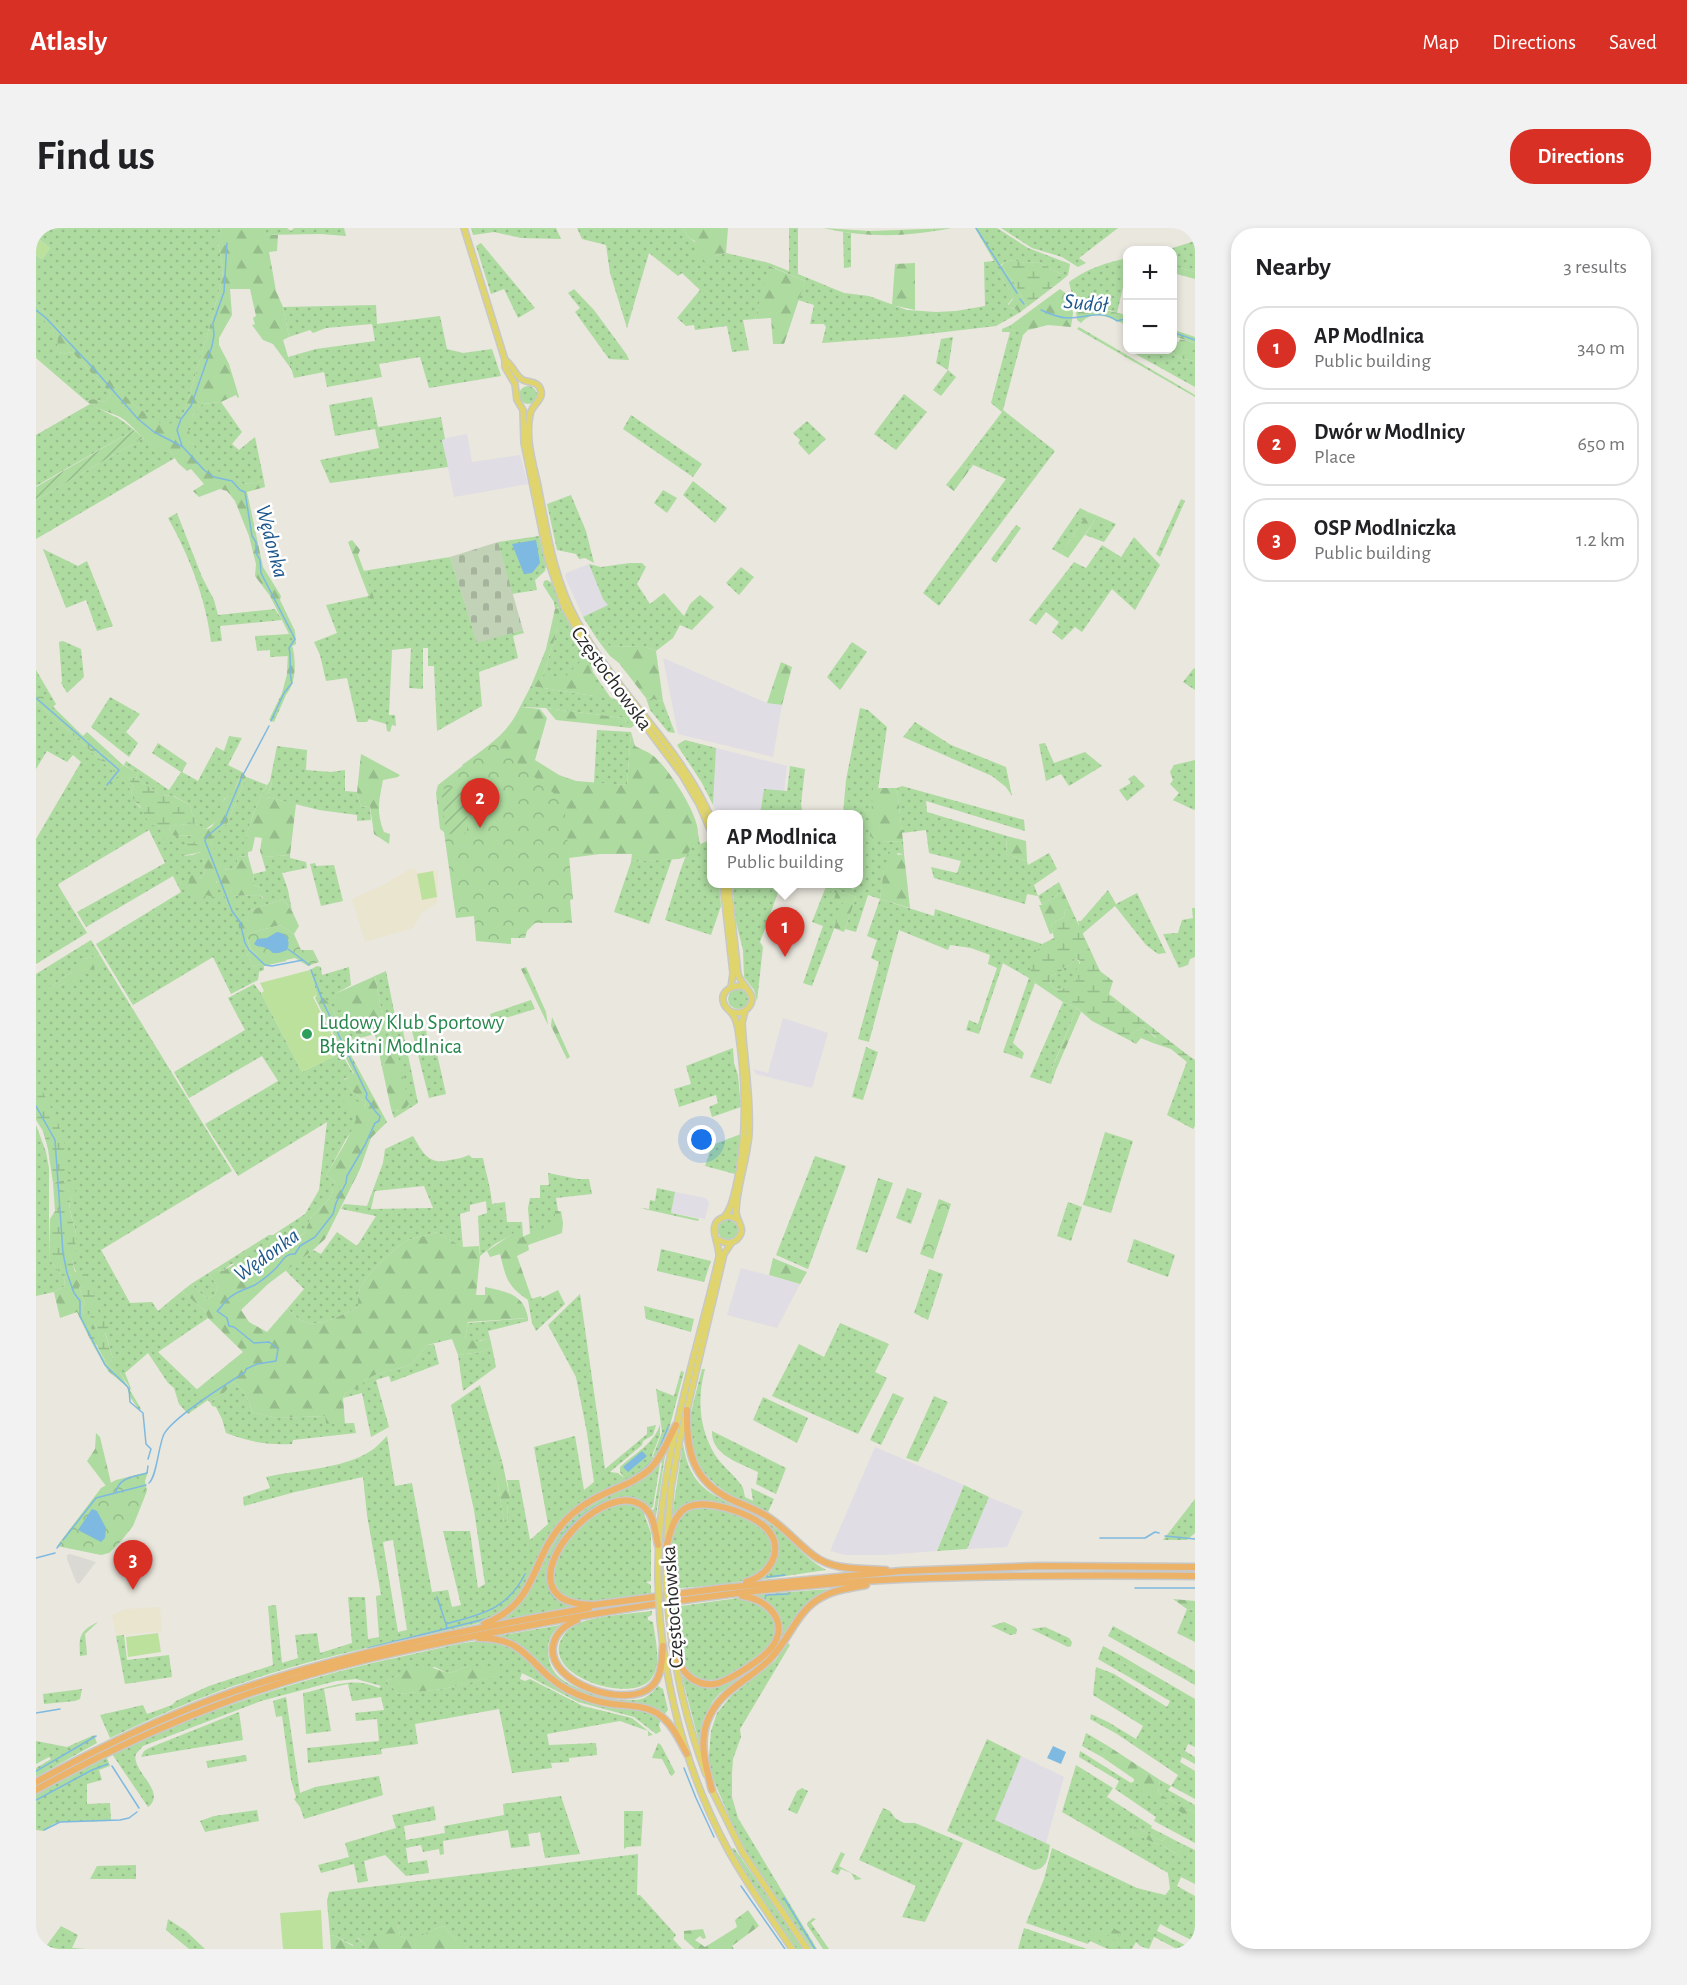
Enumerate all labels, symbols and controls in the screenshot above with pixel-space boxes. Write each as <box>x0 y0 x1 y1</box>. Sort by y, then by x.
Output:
text: Atlasly <box>30 28 107 56</box>
text: Map <box>1423 32 1459 53</box>
text: Directions <box>1492 32 1576 53</box>
text: Saved <box>1609 32 1657 53</box>
button: Directions <box>1510 129 1651 184</box>
text: Find us <box>36 135 155 177</box>
map controls <box>1123 246 1177 354</box>
button: + <box>1123 246 1177 300</box>
text: Nearby <box>1255 254 1331 280</box>
text: 3 results <box>1563 257 1627 277</box>
water label: Sudół <box>1063 290 1110 316</box>
button: − <box>1123 300 1177 354</box>
text: AP Modlnica <box>1314 325 1424 347</box>
text: 1 <box>1273 338 1280 358</box>
text: 340 m <box>1577 338 1625 358</box>
text: Public building <box>1314 351 1431 371</box>
text: Dwór w Modlnicy <box>1314 421 1465 443</box>
text: 2 <box>1272 434 1281 454</box>
text: 650 m <box>1577 434 1625 454</box>
text: Place <box>1314 447 1355 467</box>
water label: Wędonka <box>252 502 292 580</box>
text: OSP Modlniczka <box>1314 517 1456 539</box>
text: 3 <box>1272 530 1281 550</box>
text: 1.2 km <box>1576 530 1625 550</box>
text: Public building <box>1314 543 1431 563</box>
street label: Częstochowska <box>567 622 656 734</box>
pin: 2 <box>460 778 500 828</box>
popup <box>707 810 863 888</box>
text: AP Modlnica <box>727 826 837 848</box>
text: Public building <box>727 852 843 872</box>
pin: 1 <box>766 908 804 957</box>
place label: Ludowy Klub Sportowy Błękitni Modlnica <box>319 1012 505 1057</box>
marker: Ludowy Klub Sportowy Błękitni Modlnica <box>300 1027 314 1041</box>
your location <box>687 1125 716 1154</box>
water label: Wędonka <box>230 1224 303 1286</box>
pin: 3 <box>114 1540 152 1590</box>
street label: Częstochowska <box>658 1545 687 1669</box>

